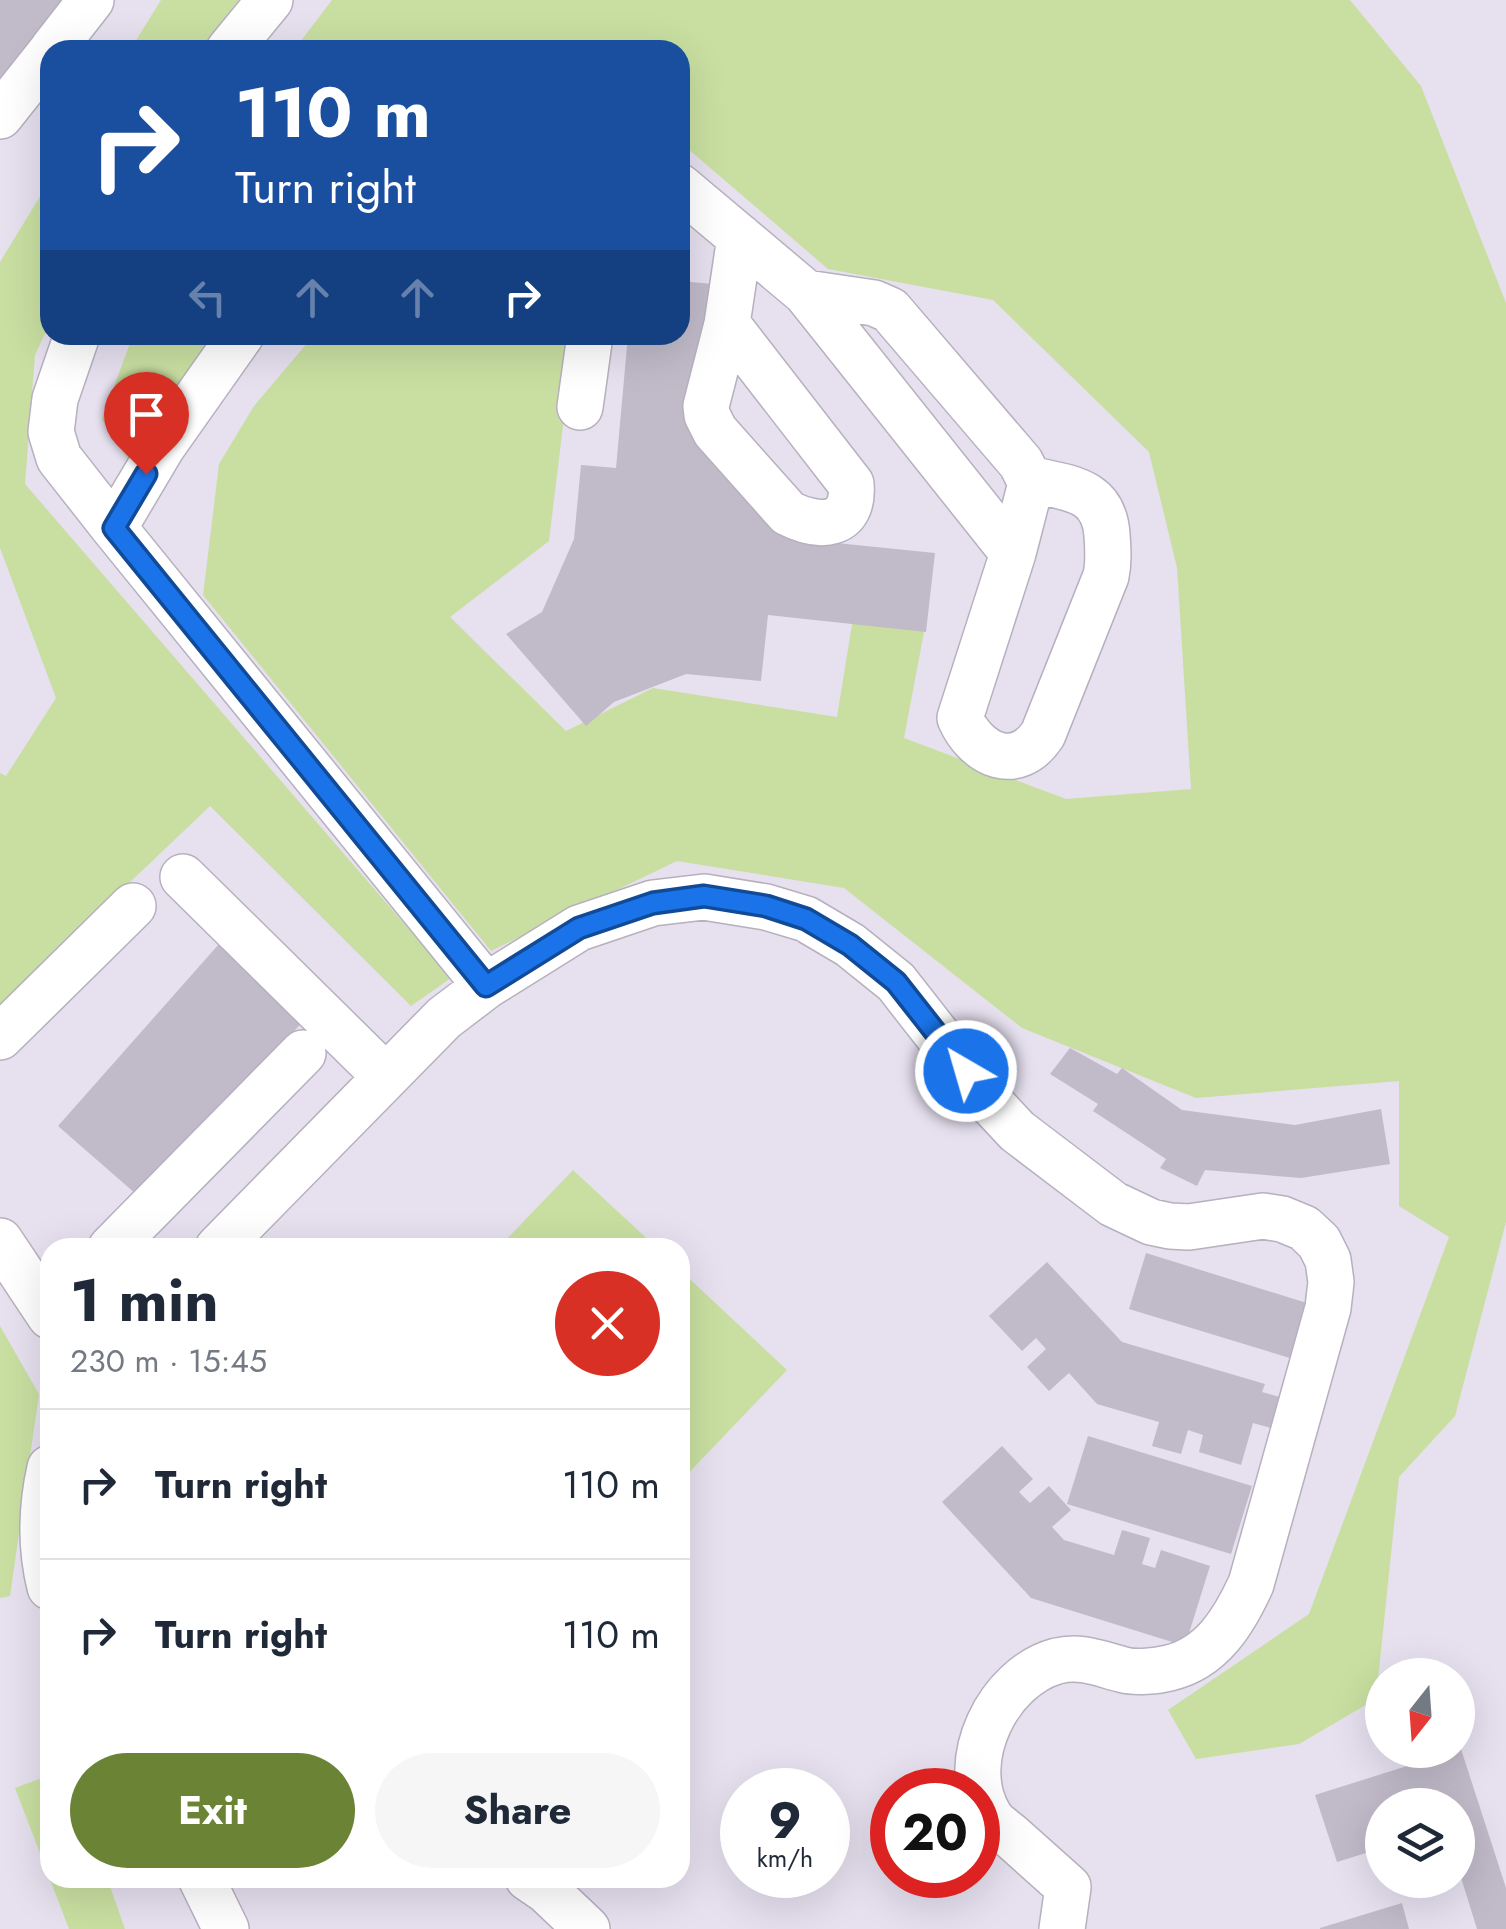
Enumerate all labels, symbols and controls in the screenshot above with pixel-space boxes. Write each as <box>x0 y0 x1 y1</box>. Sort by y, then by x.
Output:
text: 110 m <box>235 62 431 163</box>
icon: right <box>70 80 200 210</box>
text: Turn right <box>235 155 416 220</box>
icon: left <box>180 270 235 325</box>
icon: ahead <box>285 270 340 325</box>
icon: ahead <box>390 270 445 325</box>
icon: right <box>495 270 550 325</box>
pin <box>104 372 189 475</box>
icon: arrive <box>119 387 174 442</box>
position arrow <box>914 1019 1018 1123</box>
text: 1 min <box>70 1257 219 1344</box>
button: close <box>555 1271 660 1376</box>
text: 230 m · 15:45 <box>70 1338 267 1384</box>
icon: right <box>70 1457 125 1512</box>
text: Turn right <box>155 1457 327 1512</box>
text: 110 m <box>562 1457 660 1512</box>
icon: right <box>70 1607 125 1662</box>
text: Turn right <box>155 1607 327 1662</box>
text: 110 m <box>562 1607 660 1662</box>
north arrow <box>1365 1658 1475 1768</box>
map controls <box>1365 1658 1475 1898</box>
button: Exit <box>70 1753 355 1868</box>
button: Share <box>375 1753 660 1868</box>
speed limit sign: 20 <box>870 1768 1000 1898</box>
text: 9 <box>768 1784 802 1857</box>
button: layers <box>1365 1788 1475 1898</box>
text: km/h <box>757 1840 813 1876</box>

